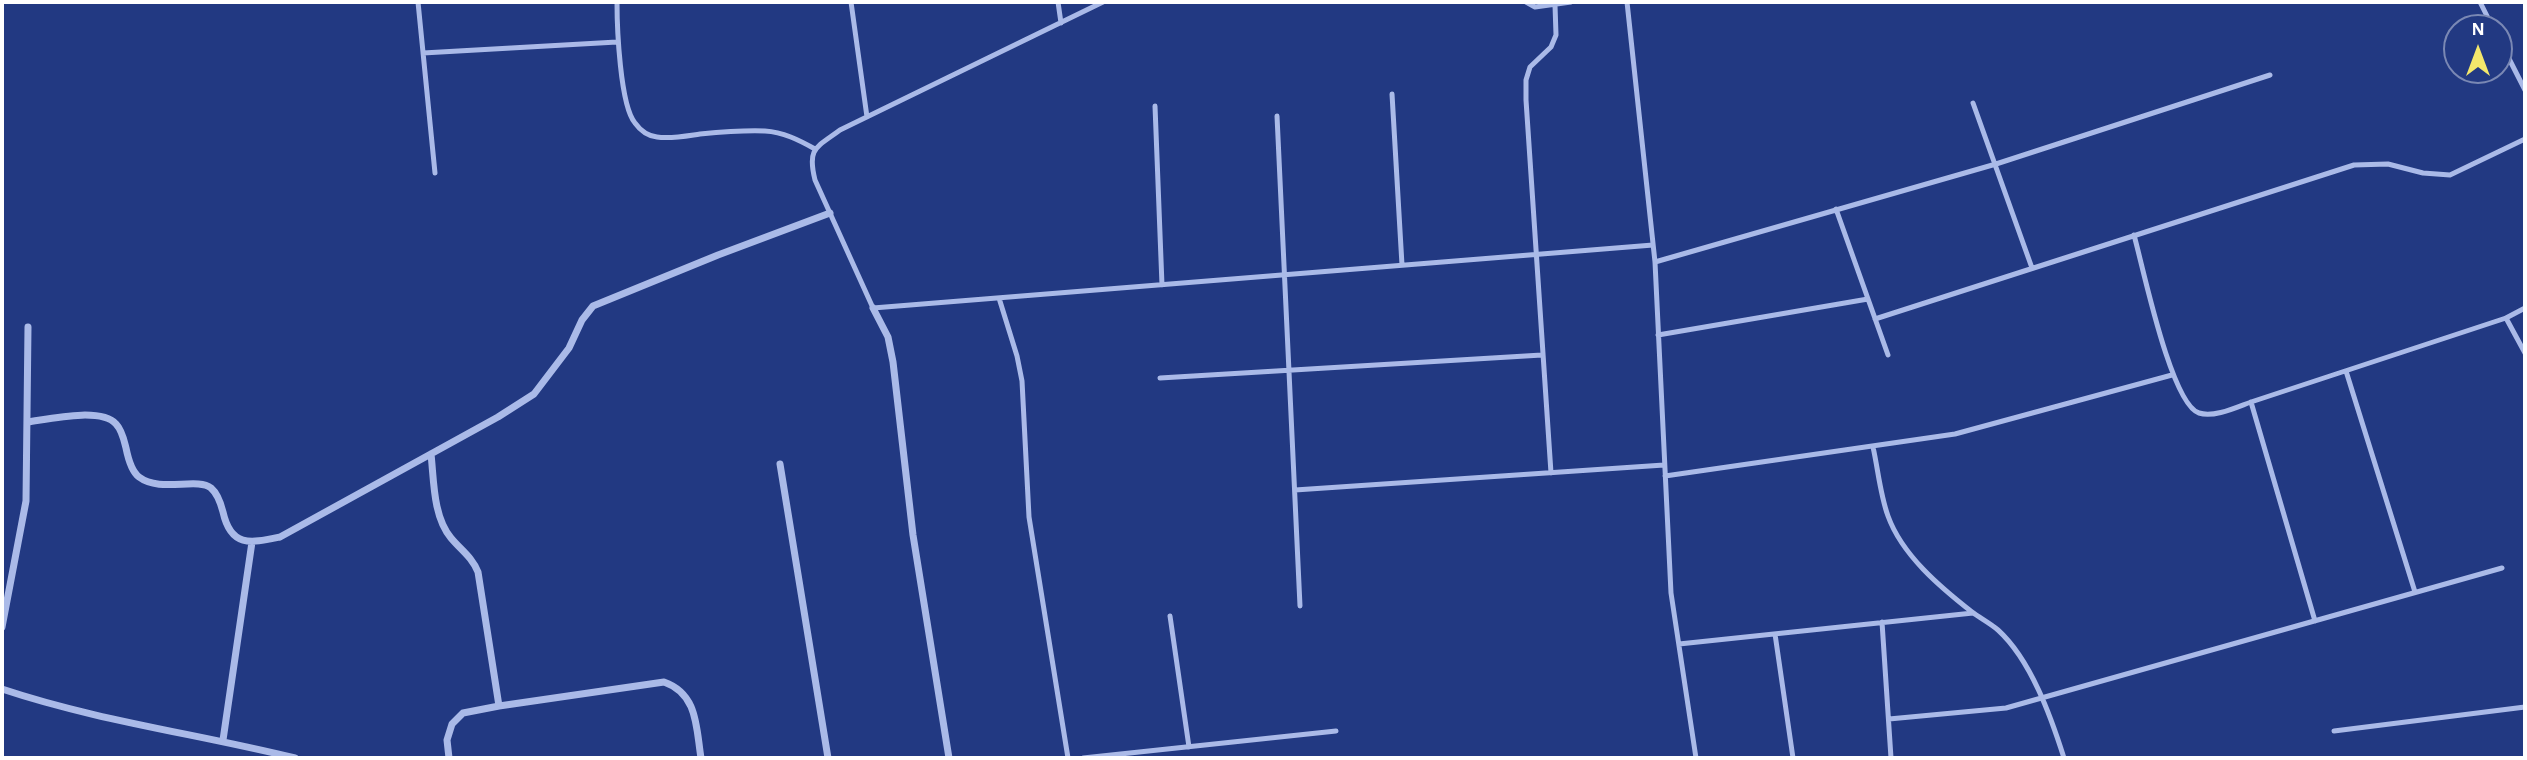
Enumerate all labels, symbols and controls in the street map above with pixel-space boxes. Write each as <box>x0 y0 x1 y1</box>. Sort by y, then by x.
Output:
north arrow <box>2443 14 2513 84</box>
text: N <box>2471 20 2485 39</box>

